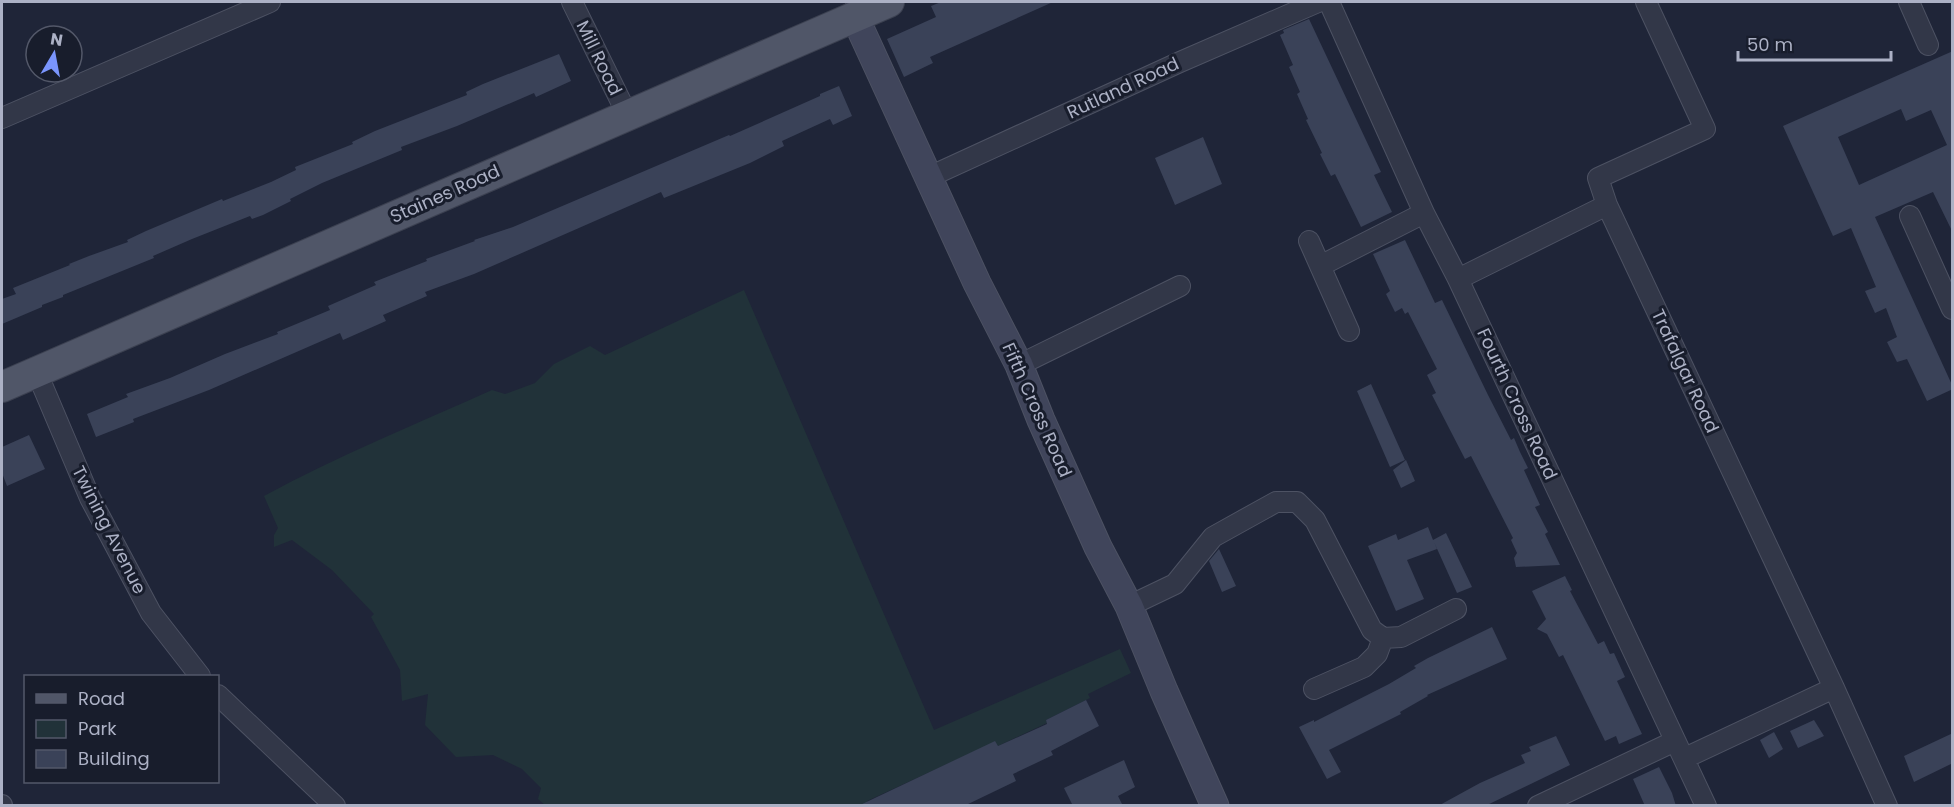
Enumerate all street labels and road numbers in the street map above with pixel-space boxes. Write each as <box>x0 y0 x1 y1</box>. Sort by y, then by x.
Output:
street label: Mill Road <box>571 16 628 99</box>
street label: Rutland Road <box>1063 51 1183 124</box>
street label: Staines Road <box>386 158 504 229</box>
street label: Trafalgar Road <box>1646 305 1725 437</box>
street label: Fourth Cross Road <box>1471 324 1563 483</box>
street label: Fifth Cross Road <box>997 339 1078 481</box>
street label: Twining Avenue <box>66 461 153 598</box>

